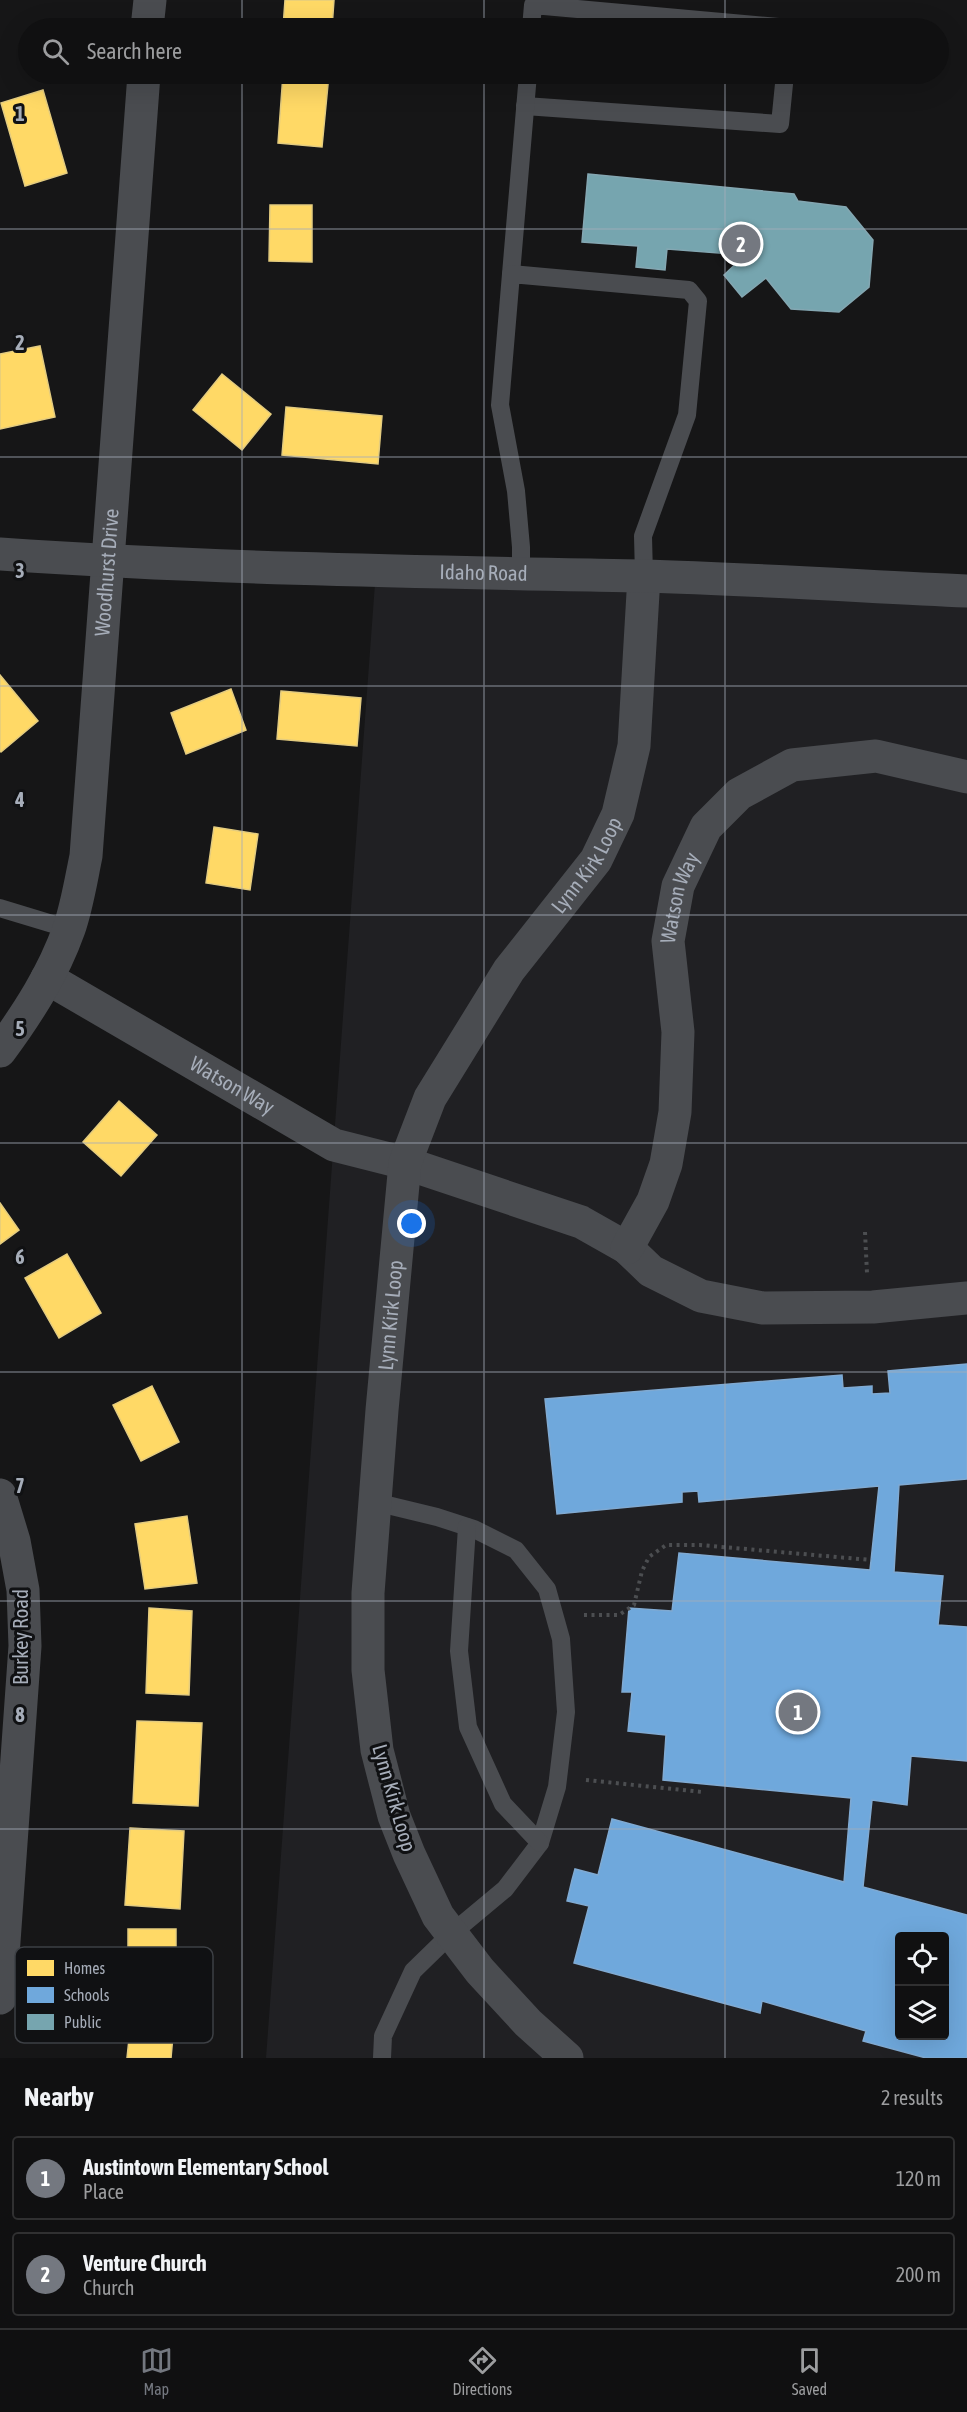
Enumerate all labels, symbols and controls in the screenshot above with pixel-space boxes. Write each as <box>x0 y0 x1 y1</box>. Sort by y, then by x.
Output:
search box <box>18 18 949 84</box>
icon: search <box>39 35 72 68</box>
text: Search here <box>87 38 182 64</box>
text: 1 <box>15 102 25 125</box>
pin: 2 <box>722 222 760 266</box>
text: 2 <box>15 331 25 354</box>
street label: Woodhurst Drive <box>89 508 123 637</box>
text: 3 <box>15 559 25 582</box>
street label: Idaho Road <box>439 559 528 585</box>
text: 4 <box>14 788 25 811</box>
street label: Lynn Kirk Loop <box>546 813 626 918</box>
street label: Watson Way <box>655 848 703 945</box>
text: 5 <box>15 1017 25 1040</box>
street label: Watson Way <box>186 1051 279 1119</box>
your location <box>397 1209 426 1238</box>
text: 6 <box>15 1245 25 1268</box>
street label: Lynn Kirk Loop <box>373 1259 407 1371</box>
text: 7 <box>15 1474 25 1497</box>
street label: Burkey Road <box>8 1589 32 1685</box>
pin: 1 <box>778 1690 818 1734</box>
text: 8 <box>15 1703 25 1726</box>
street label: Lynn Kirk Loop <box>368 1741 422 1854</box>
map controls <box>895 1932 949 2040</box>
button: locate <box>895 1932 949 1986</box>
legend <box>15 1947 213 2043</box>
text: Homes <box>64 1959 106 1977</box>
text: Schools <box>64 1986 110 2004</box>
button: layers <box>895 1986 949 2040</box>
text: Public <box>64 2013 101 2031</box>
text: Nearby <box>24 2082 94 2112</box>
text: 2 results <box>881 2086 943 2109</box>
text: Austintown Elementary School <box>83 2154 328 2180</box>
text: 1 <box>41 2167 50 2190</box>
text: 120 m <box>896 2167 941 2190</box>
text: Place <box>83 2180 124 2203</box>
text: Venture Church <box>83 2250 207 2276</box>
text: 2 <box>41 2263 50 2286</box>
text: 200 m <box>896 2263 941 2286</box>
text: Church <box>83 2276 134 2299</box>
tab: Map <box>140 2344 173 2398</box>
tab: Directions <box>452 2344 512 2398</box>
tab: Saved <box>792 2344 827 2398</box>

